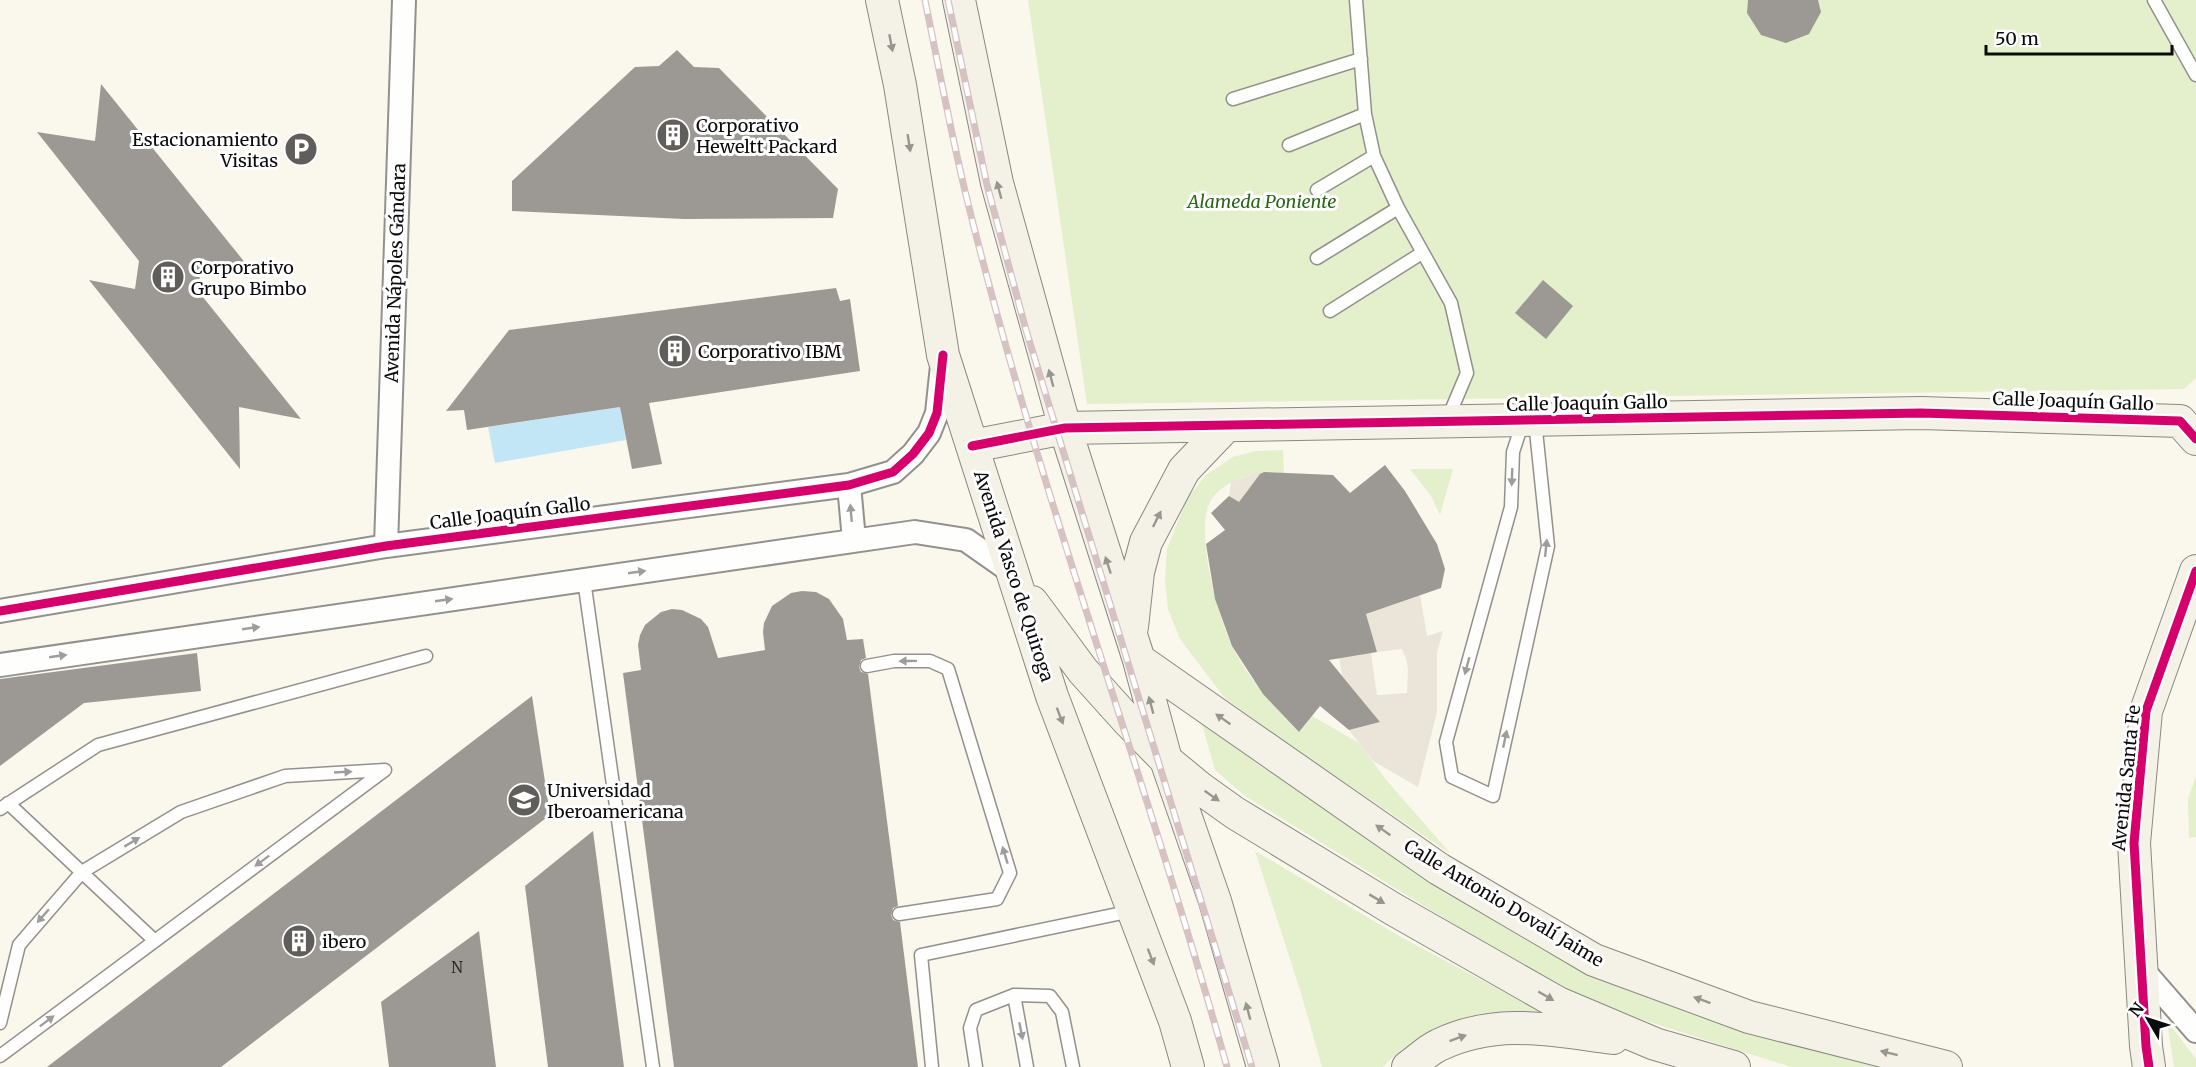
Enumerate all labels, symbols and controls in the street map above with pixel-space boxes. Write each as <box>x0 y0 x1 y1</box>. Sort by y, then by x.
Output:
scale bar <box>1986 18 2172 56</box>
text: 50 m <box>1995 27 2039 50</box>
one-way arrow <box>887 33 896 52</box>
place label: Corporativo Heweltt Packard <box>696 114 837 158</box>
building icon: Corporativo Heweltt Packard <box>655 117 691 153</box>
place label: Estacionamiento Visitas <box>132 128 278 172</box>
parking icon: Estacionamiento Visitas <box>283 131 319 167</box>
one-way arrow <box>904 134 913 153</box>
street label: Avenida Nápoles Gándara <box>380 162 410 384</box>
one-way arrow <box>994 181 1003 199</box>
park label: Alameda Poniente <box>1185 190 1337 213</box>
place label: Corporativo Grupo Bimbo <box>191 256 306 300</box>
building icon: Corporativo Grupo Bimbo <box>150 259 186 295</box>
building icon: Corporativo IBM <box>657 333 693 369</box>
place label: Corporativo IBM <box>698 340 842 363</box>
one-way arrow <box>1046 369 1055 387</box>
street label: Calle Joaquín Gallo <box>1992 387 2154 415</box>
street label: Calle Joaquín Gallo <box>1506 390 1668 416</box>
street label: Avenida Vasco de Quiroga <box>969 467 1059 685</box>
one-way arrow <box>1507 468 1516 487</box>
street label: Calle Joaquín Gallo <box>429 492 591 534</box>
one-way arrow <box>846 503 856 522</box>
one-way arrow <box>1152 510 1162 527</box>
one-way arrow <box>1541 539 1551 558</box>
one-way arrow <box>1103 556 1112 574</box>
one-way arrow <box>627 568 646 577</box>
one-way arrow <box>434 596 453 605</box>
one-way arrow <box>241 624 260 633</box>
one-way arrow <box>49 652 68 661</box>
one-way arrow <box>898 656 917 666</box>
one-way arrow <box>1461 657 1471 675</box>
one-way arrow <box>1146 696 1155 714</box>
street label: Avenida Santa Fe <box>2107 704 2145 853</box>
one-way arrow <box>1056 707 1065 725</box>
one-way arrow <box>1215 714 1231 725</box>
one-way arrow <box>1501 730 1511 748</box>
one-way arrow <box>334 768 353 777</box>
place label: Universidad Iberoamericana <box>547 779 684 823</box>
school or university icon: Universidad Iberoamericana <box>506 782 542 818</box>
one-way arrow <box>1203 790 1219 802</box>
one-way arrow <box>1375 825 1391 836</box>
street label: Calle Antonio Dovalí Jaime <box>1400 834 1608 972</box>
one-way arrow <box>124 837 141 847</box>
one-way arrow <box>1000 846 1009 864</box>
one-way arrow <box>255 855 271 867</box>
one-way arrow <box>1369 894 1385 905</box>
one-way arrow <box>36 909 50 924</box>
building icon: ibero <box>281 923 317 959</box>
place label: ibero <box>322 930 366 953</box>
one-way arrow <box>1147 948 1156 966</box>
house number: N <box>451 958 463 977</box>
north arrow <box>2118 989 2178 1049</box>
one-way arrow <box>1538 991 1554 1002</box>
one-way arrow <box>1693 994 1711 1004</box>
text: N <box>2125 998 2148 1021</box>
one-way arrow <box>1243 1001 1252 1019</box>
one-way arrow <box>39 1015 55 1027</box>
one-way arrow <box>1017 1022 1026 1041</box>
one-way arrow <box>1450 1032 1468 1042</box>
one-way arrow <box>1880 1047 1899 1057</box>

